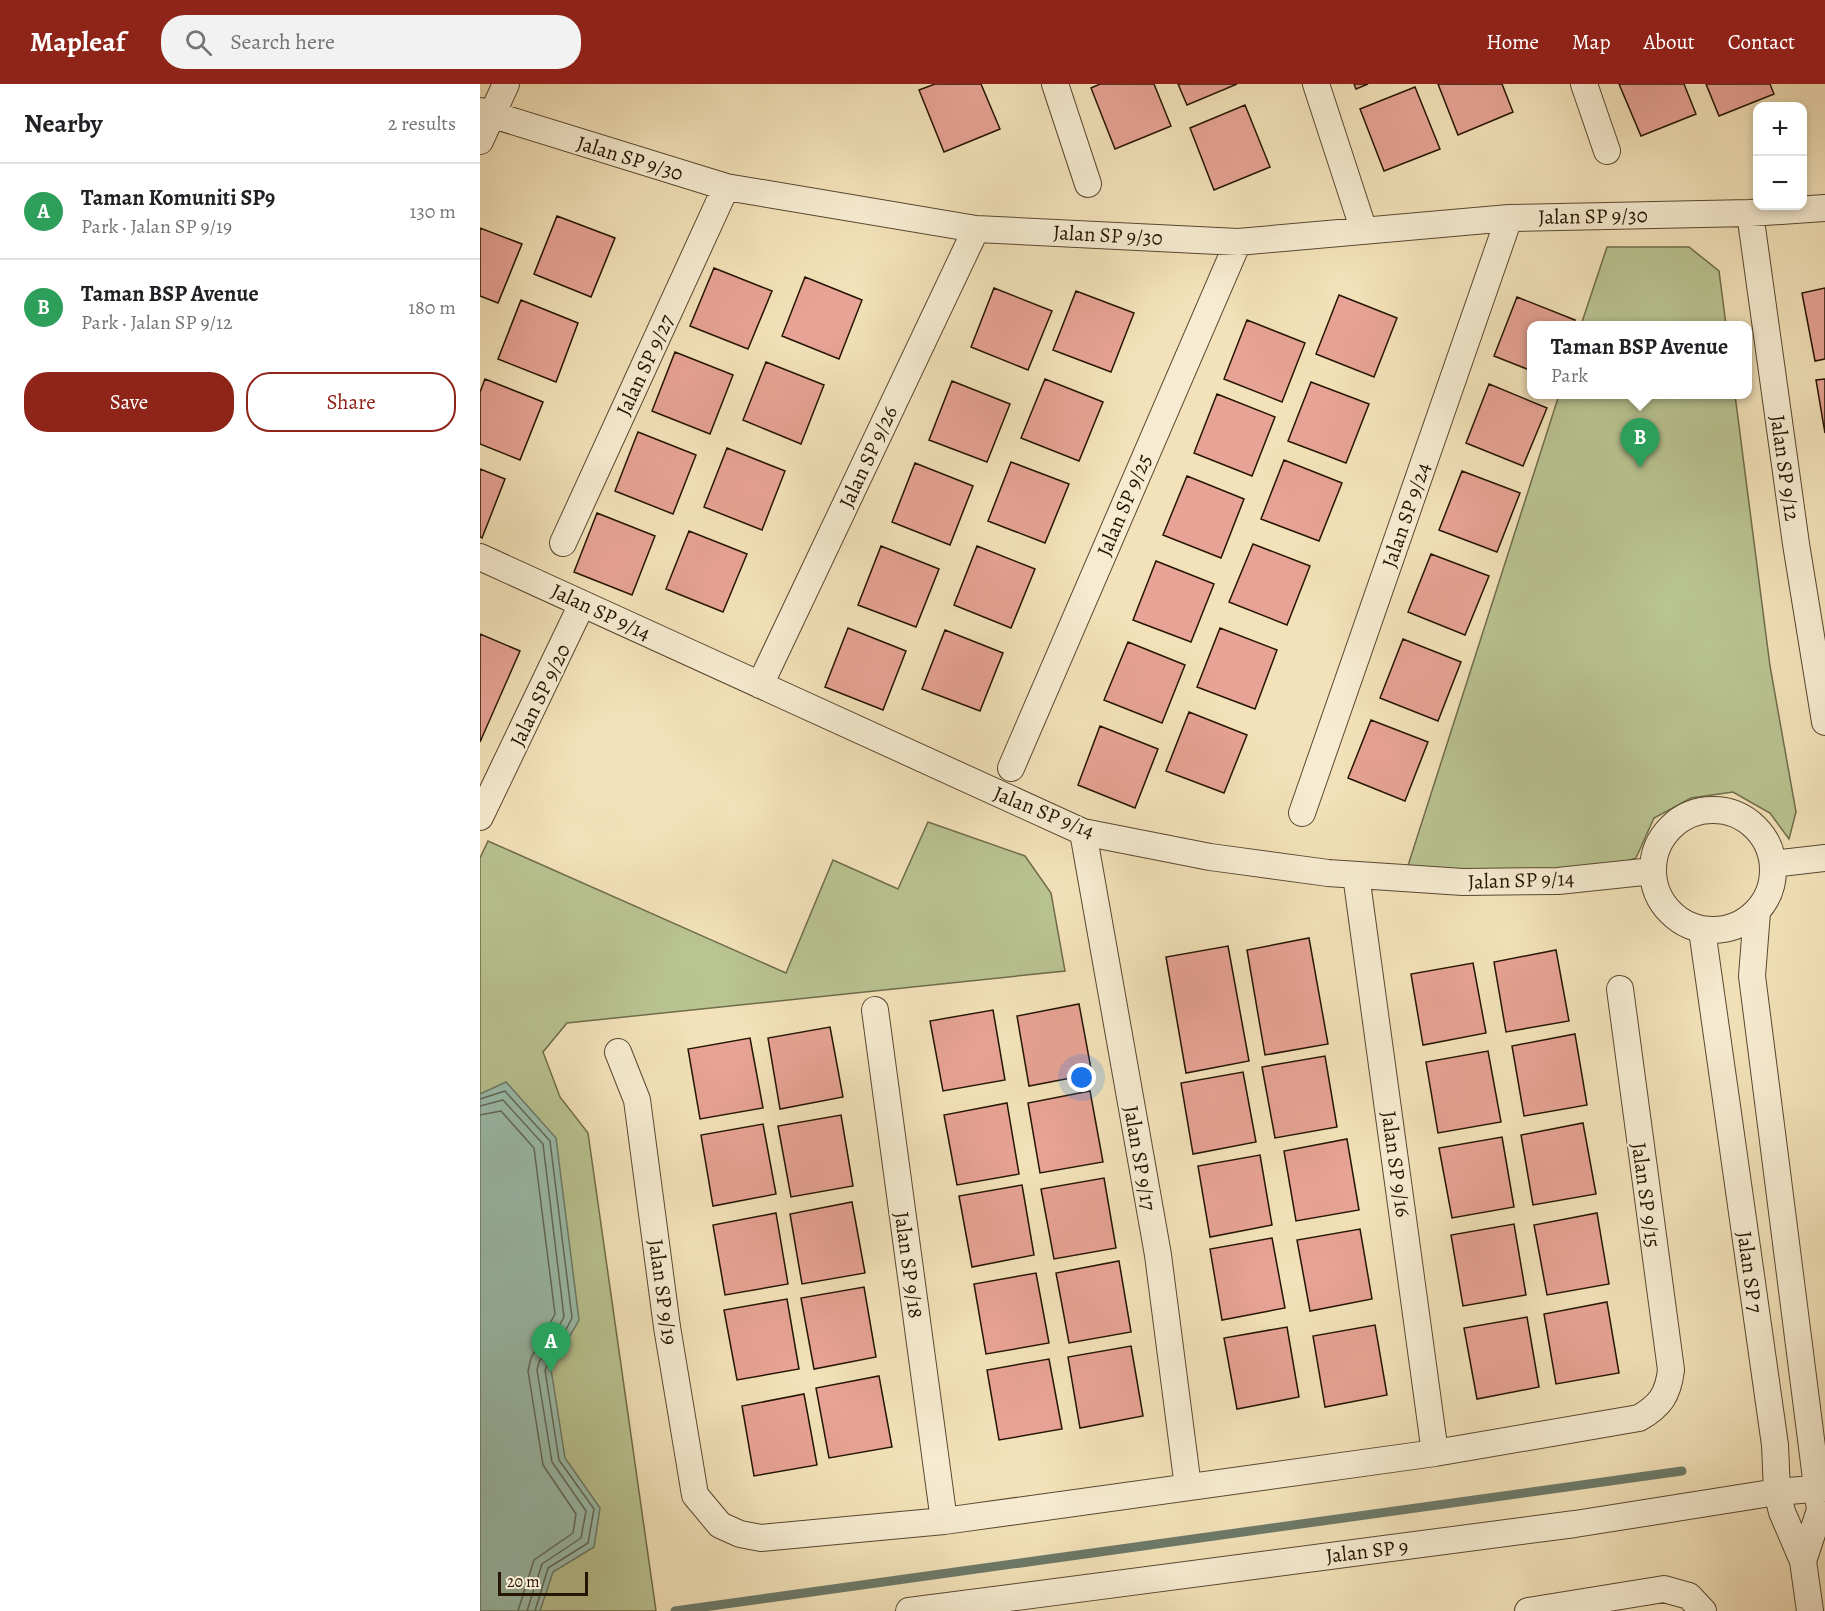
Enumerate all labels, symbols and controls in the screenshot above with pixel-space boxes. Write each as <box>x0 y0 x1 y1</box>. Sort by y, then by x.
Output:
search box <box>161 15 581 69</box>
text: Mapleaf <box>30 23 125 61</box>
icon: search <box>182 26 215 59</box>
text: Search here <box>230 27 335 57</box>
text: Home <box>1486 28 1539 56</box>
text: Map <box>1572 28 1610 56</box>
text: About <box>1643 28 1695 56</box>
text: Contact <box>1728 28 1795 56</box>
map controls <box>1753 102 1807 210</box>
button: + <box>1753 102 1807 156</box>
text: Nearby <box>24 106 103 141</box>
text: 2 results <box>388 110 456 137</box>
street label: Jalan SP 9/30 <box>573 129 687 187</box>
button: − <box>1753 156 1807 210</box>
text: Taman Komuniti SP9 <box>81 183 275 213</box>
text: A <box>37 198 50 225</box>
text: 130 m <box>410 198 456 225</box>
street label: Jalan SP 9/30 <box>1538 201 1648 231</box>
text: Park · Jalan SP 9/19 <box>81 213 232 240</box>
street label: Jalan SP 9/30 <box>1052 218 1164 252</box>
text: Taman BSP Avenue <box>81 279 259 309</box>
text: B <box>37 294 50 321</box>
text: 180 m <box>408 294 456 321</box>
text: Park · Jalan SP 9/12 <box>81 309 232 336</box>
street label: Jalan SP 9/27 <box>609 310 681 420</box>
popup <box>1527 321 1752 399</box>
text: Taman BSP Avenue <box>1551 332 1728 362</box>
text: Park <box>1551 362 1588 389</box>
button: Save <box>24 372 234 432</box>
button: Share <box>246 372 456 432</box>
street label: Jalan SP 9/26 <box>832 401 904 513</box>
street label: Jalan SP 9/12 <box>1764 413 1806 523</box>
pin: B <box>1620 418 1660 468</box>
street label: Jalan SP 9/25 <box>1090 449 1158 561</box>
street label: Jalan SP 9/24 <box>1375 459 1437 571</box>
street label: Jalan SP 9/14 <box>547 577 655 647</box>
street label: Jalan SP 9/20 <box>503 639 577 751</box>
street label: Jalan SP 9/14 <box>989 779 1099 845</box>
street label: Jalan SP 9/14 <box>1467 864 1575 896</box>
your location <box>1067 1063 1096 1092</box>
street label: Jalan SP 9/17 <box>1117 1103 1163 1213</box>
street label: Jalan SP 9/16 <box>1375 1109 1417 1219</box>
street label: Jalan SP 9/15 <box>1625 1140 1667 1250</box>
street label: Jalan SP 9/18 <box>888 1210 930 1320</box>
street label: Jalan SP 7 <box>1730 1229 1770 1315</box>
street label: Jalan SP 9/19 <box>642 1237 684 1347</box>
pin: A <box>532 1322 570 1372</box>
street label: Jalan SP 9 <box>1324 1532 1410 1570</box>
scale bar <box>498 1569 588 1596</box>
text: 20 m <box>507 1571 540 1593</box>

